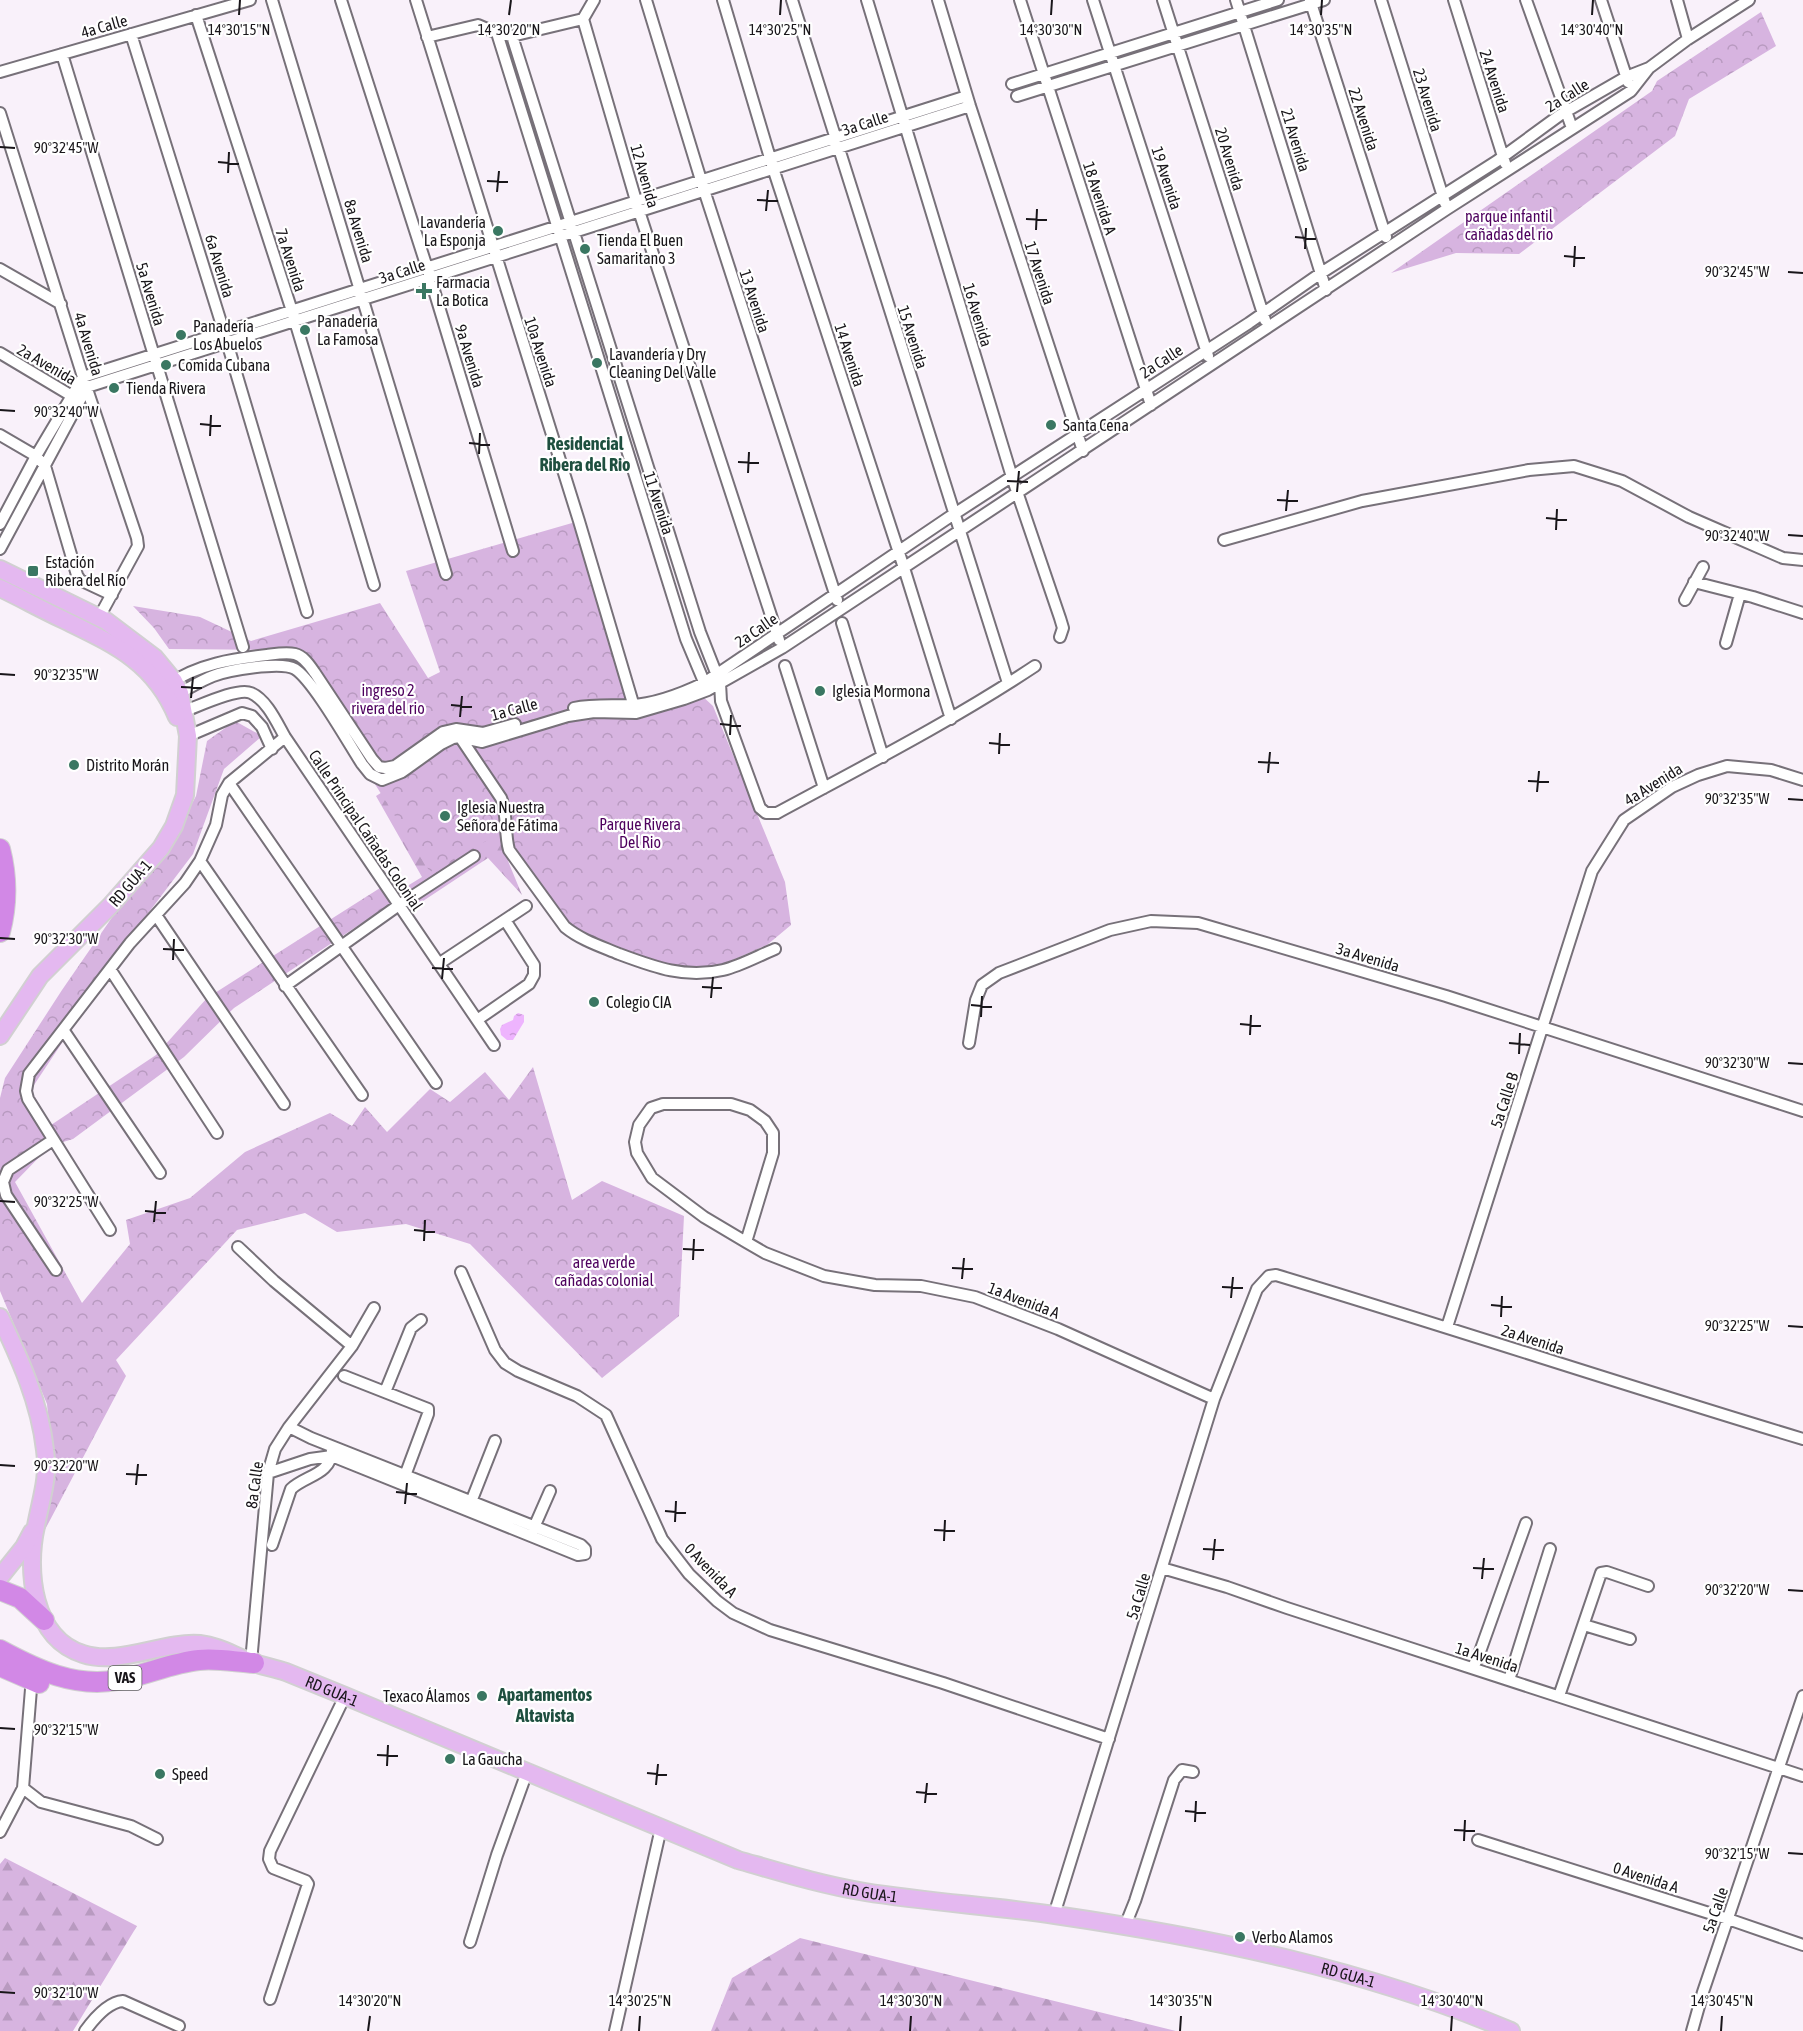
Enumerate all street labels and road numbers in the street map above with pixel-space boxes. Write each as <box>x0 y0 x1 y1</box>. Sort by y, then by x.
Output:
street label: 4a Calle <box>79 11 129 41</box>
street label: 24 Avenida <box>1476 47 1514 115</box>
street label: 23 Avenida <box>1410 66 1446 134</box>
street label: 2a Calle <box>1542 75 1592 115</box>
street label: 22 Avenida <box>1345 85 1383 153</box>
street label: 21 Avenida <box>1278 106 1314 174</box>
street label: 3a Calle <box>840 107 890 139</box>
street label: 20 Avenida <box>1212 125 1248 193</box>
street label: 12 Avenida <box>627 142 663 210</box>
street label: 19 Avenida <box>1148 144 1186 212</box>
street label: 18 Avenida A <box>1080 159 1120 237</box>
street label: 8a Avenida <box>341 197 377 265</box>
street label: 7a Avenida <box>272 226 310 294</box>
street label: 6a Avenida <box>202 232 238 300</box>
street label: 17 Avenida <box>1021 239 1059 307</box>
street label: 3a Calle <box>377 255 427 287</box>
street label: 5a Avenida <box>133 260 169 328</box>
street label: 13 Avenida <box>736 267 774 335</box>
street label: 16 Avenida <box>960 281 996 349</box>
street label: 15 Avenida <box>894 303 932 371</box>
street label: 4a Avenida <box>71 310 107 378</box>
street label: 10a Avenida <box>521 315 561 389</box>
street label: 14 Avenida <box>831 321 869 389</box>
street label: 9a Avenida <box>452 322 488 390</box>
street label: 2a Avenida <box>14 340 80 388</box>
street label: 2a Calle <box>1136 341 1186 381</box>
street label: 11 Avenida <box>640 469 678 537</box>
street label: 2a Calle <box>731 609 781 651</box>
street label: 1a Calle <box>489 694 539 724</box>
street label: Calle Principal Cañadas Colonial <box>305 746 427 915</box>
street label: 4a Avenida <box>1621 759 1685 809</box>
street label: RD GUA-1 <box>105 856 155 910</box>
street label: 3a Avenida <box>1334 939 1402 975</box>
street label: 5a Calle B <box>1487 1070 1522 1130</box>
street label: 1a Avenida A <box>986 1278 1062 1322</box>
street label: 2a Avenida <box>1499 1320 1567 1358</box>
street label: 8a Calle <box>242 1460 266 1510</box>
street label: 0 Avenida A <box>681 1539 741 1601</box>
street label: 5a Calle <box>1122 1571 1154 1621</box>
street label: 1a Avenida <box>1453 1638 1521 1676</box>
road number: VAS <box>108 1666 142 1690</box>
street label: RD GUA-1 <box>303 1672 361 1710</box>
street label: 0 Avenida A <box>1611 1858 1681 1896</box>
street label: RD GUA-1 <box>841 1879 899 1906</box>
street label: 5a Calle <box>1699 1885 1731 1935</box>
street label: RD GUA-1 <box>1319 1958 1378 1991</box>

